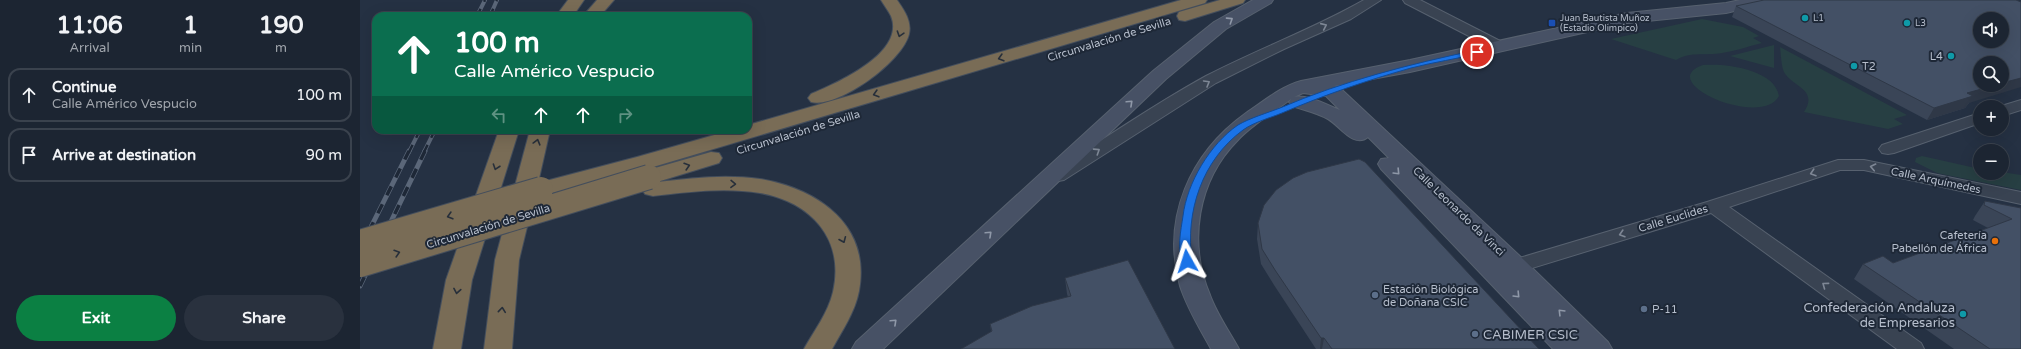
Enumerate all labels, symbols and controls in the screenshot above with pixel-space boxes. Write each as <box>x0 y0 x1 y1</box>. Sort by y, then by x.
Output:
text: 11:06 <box>56 11 123 40</box>
text: 1 <box>183 11 198 40</box>
text: 190 <box>258 11 304 40</box>
map controls <box>1973 12 2009 180</box>
button: sound <box>1973 12 2009 48</box>
place label: Juan Bautista Muñoz (Estadio Olimpico) <box>1560 13 1650 34</box>
marker: L1 <box>1800 13 1810 23</box>
place label: L1 <box>1813 13 1824 24</box>
street label: Circunvalación de Sevilla <box>1046 14 1172 64</box>
one-way arrow <box>1226 17 1233 24</box>
marker: Juan Bautista Muñoz (Estadio Olimpico) <box>1547 18 1557 28</box>
marker: L3 <box>1902 18 1912 28</box>
place label: L3 <box>1915 18 1926 29</box>
one-way arrow <box>1320 23 1327 31</box>
text: 100 m <box>454 26 540 60</box>
icon: ahead <box>388 28 440 80</box>
one-way arrow <box>896 31 905 38</box>
pin <box>1460 35 1494 69</box>
text: Arrival <box>69 40 110 56</box>
text: min <box>179 40 202 56</box>
text: m <box>275 40 287 56</box>
icon: arrive <box>1466 41 1488 63</box>
place label: L4 <box>1930 50 1943 63</box>
marker: L4 <box>1946 51 1956 61</box>
one-way arrow <box>997 53 1004 62</box>
button: search <box>1973 56 2009 92</box>
text: Calle Américo Vespucio <box>454 60 655 82</box>
place label: T2 <box>1862 60 1876 73</box>
marker: T2 <box>1849 61 1859 71</box>
text: Continue <box>52 78 116 96</box>
one-way arrow <box>1203 80 1210 87</box>
icon: ahead <box>18 84 40 106</box>
text: 100 m <box>296 86 342 104</box>
one-way arrow <box>873 89 880 98</box>
text: Calle Américo Vespucio <box>52 96 197 112</box>
one-way arrow <box>1125 100 1133 108</box>
button: + <box>1973 100 2009 136</box>
icon: left <box>488 104 510 126</box>
icon: ahead <box>530 104 552 126</box>
icon: ahead <box>572 104 594 126</box>
icon: right <box>614 104 636 126</box>
street label: Circunvalación de Sevilla <box>735 107 861 157</box>
one-way arrow <box>532 139 541 146</box>
icon: arrive <box>18 144 40 166</box>
button: − <box>1973 144 2009 180</box>
text: Arrive at destination <box>52 146 196 164</box>
text: 90 m <box>305 146 342 164</box>
one-way arrow <box>1092 149 1099 156</box>
one-way arrow <box>683 162 690 171</box>
one-way arrow <box>492 163 501 170</box>
street label: Calle Leonardo da Vinci <box>1410 164 1507 259</box>
one-way arrow <box>1870 164 1876 172</box>
street label: Calle Arquímedes <box>1890 165 1982 196</box>
one-way arrow <box>1392 167 1400 175</box>
one-way arrow <box>1810 169 1817 177</box>
one-way arrow <box>730 180 736 188</box>
street label: Circunvalación de Sevilla <box>425 201 551 251</box>
street label: Calle Euclides <box>1637 202 1709 235</box>
one-way arrow <box>446 211 453 220</box>
one-way arrow <box>1619 229 1626 238</box>
place label: Cafetería Pabellón de África <box>1892 229 1987 255</box>
one-way arrow <box>984 231 992 238</box>
one-way arrow <box>838 236 846 244</box>
marker: Cafetería Pabellón de África <box>1990 236 2000 246</box>
position arrow <box>1166 240 1208 282</box>
one-way arrow <box>394 249 401 258</box>
one-way arrow <box>1822 282 1829 290</box>
place label: Estación Biológica de Doñana CSIC <box>1383 283 1479 309</box>
one-way arrow <box>454 288 462 294</box>
marker: Estación Biológica de Doñana CSIC <box>1370 290 1380 300</box>
one-way arrow <box>1512 290 1520 298</box>
button: Exit <box>16 295 176 341</box>
button: Share <box>184 295 344 341</box>
place label: Confederación Andaluza de Empresarios <box>1803 300 1955 331</box>
place label: P-11 <box>1652 303 1678 316</box>
marker: P-11 <box>1639 304 1649 314</box>
one-way arrow <box>497 307 506 313</box>
one-way arrow <box>1558 309 1566 317</box>
marker: Confederación Andaluza de Empresarios <box>1958 309 1968 319</box>
one-way arrow <box>889 320 897 327</box>
place label: CABIMER CSIC <box>1483 327 1578 343</box>
marker: CABIMER CSIC <box>1470 329 1480 339</box>

